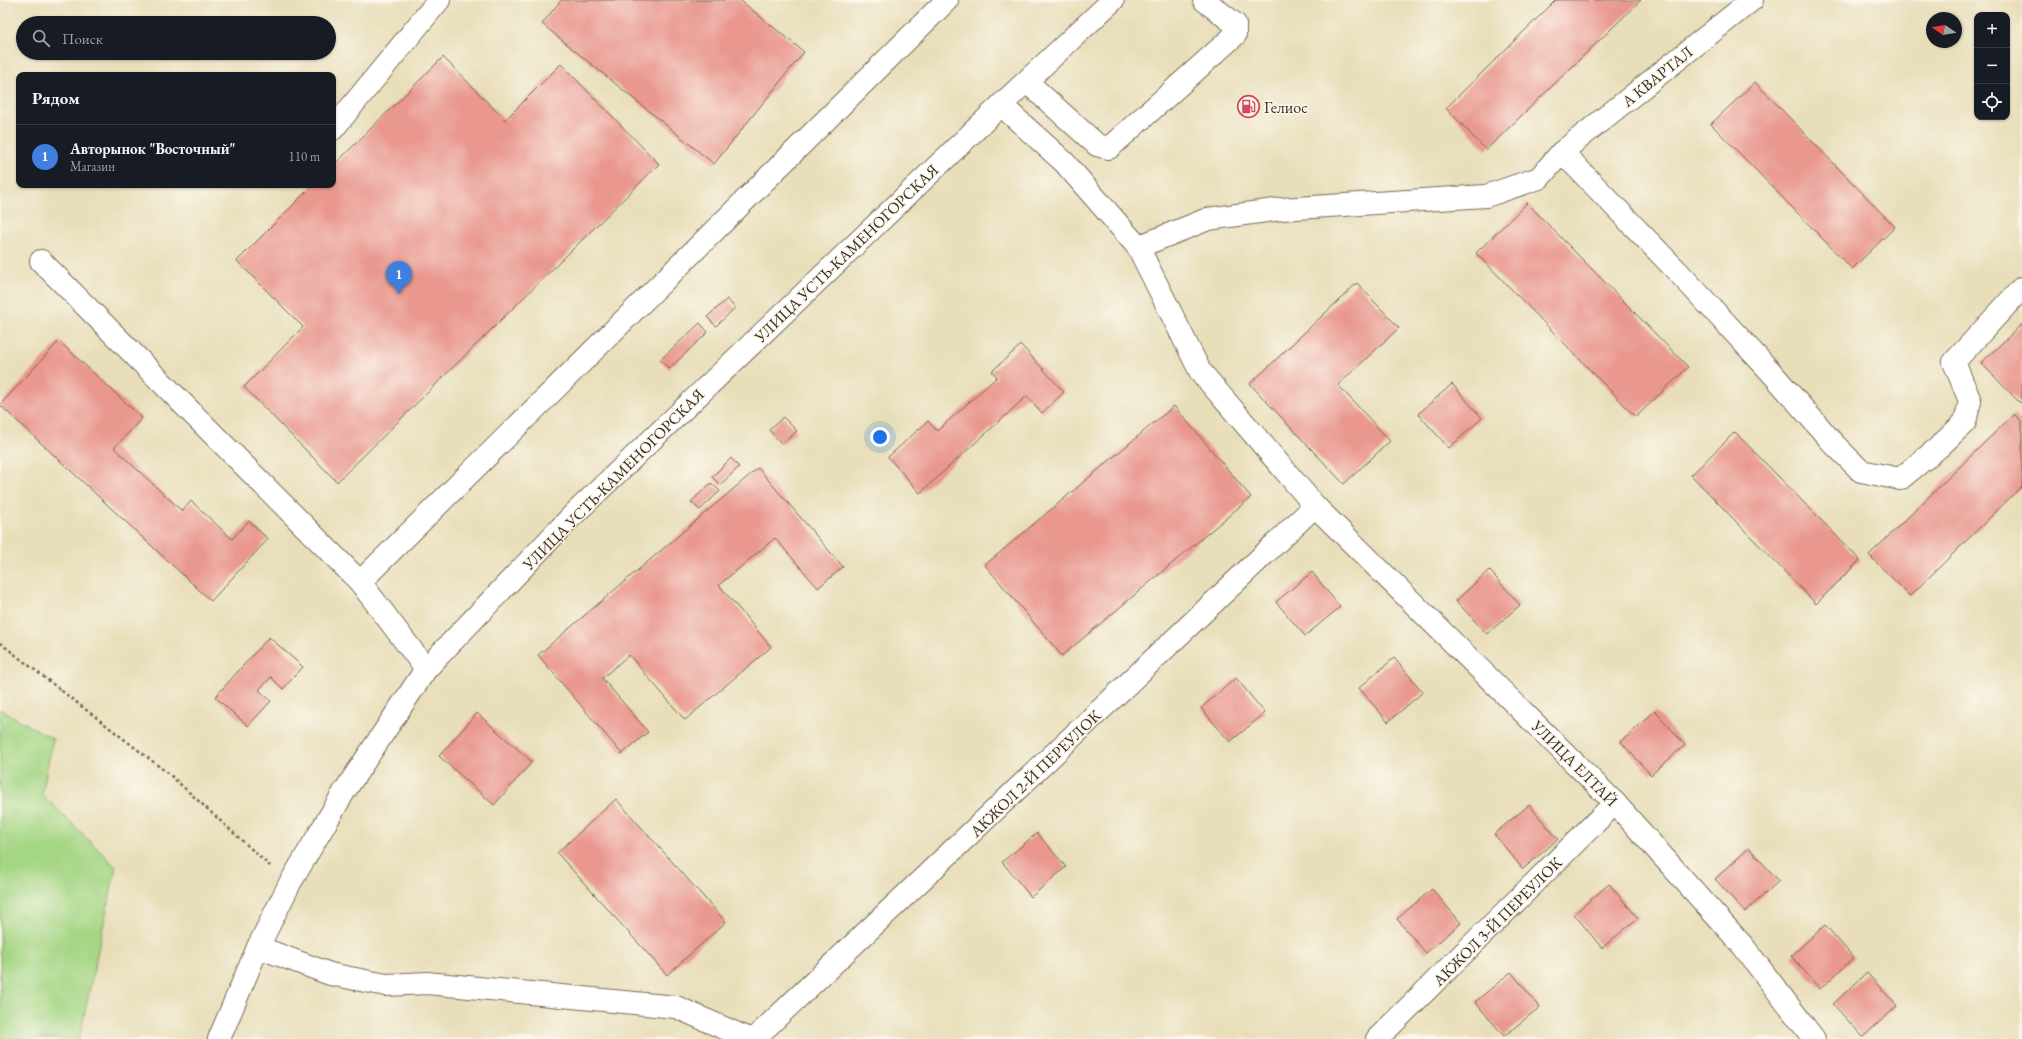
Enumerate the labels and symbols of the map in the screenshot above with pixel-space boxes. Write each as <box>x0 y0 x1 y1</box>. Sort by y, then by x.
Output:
north arrow <box>1926 12 1962 48</box>
street label: А КВАРТАЛ <box>1617 41 1697 112</box>
fuel station icon: Гелиос <box>1235 94 1261 120</box>
place label: Гелиос <box>1264 97 1308 118</box>
street label: УЛИЦА УСТЬ-КАМЕНОГОРСКАЯ <box>749 159 943 348</box>
pin: 1 <box>386 261 412 294</box>
street label: УЛИЦА УСТЬ-КАМЕНОГОРСКАЯ <box>517 384 709 575</box>
your location <box>870 427 890 447</box>
street label: АКЖОЛ 2-Й ПЕРЕУЛОК <box>965 705 1106 842</box>
street label: УЛИЦА ЕЛТАЙ <box>1526 715 1622 811</box>
street label: АКЖОЛ 3-Й ПЕРЕУЛОК <box>1428 852 1567 991</box>

